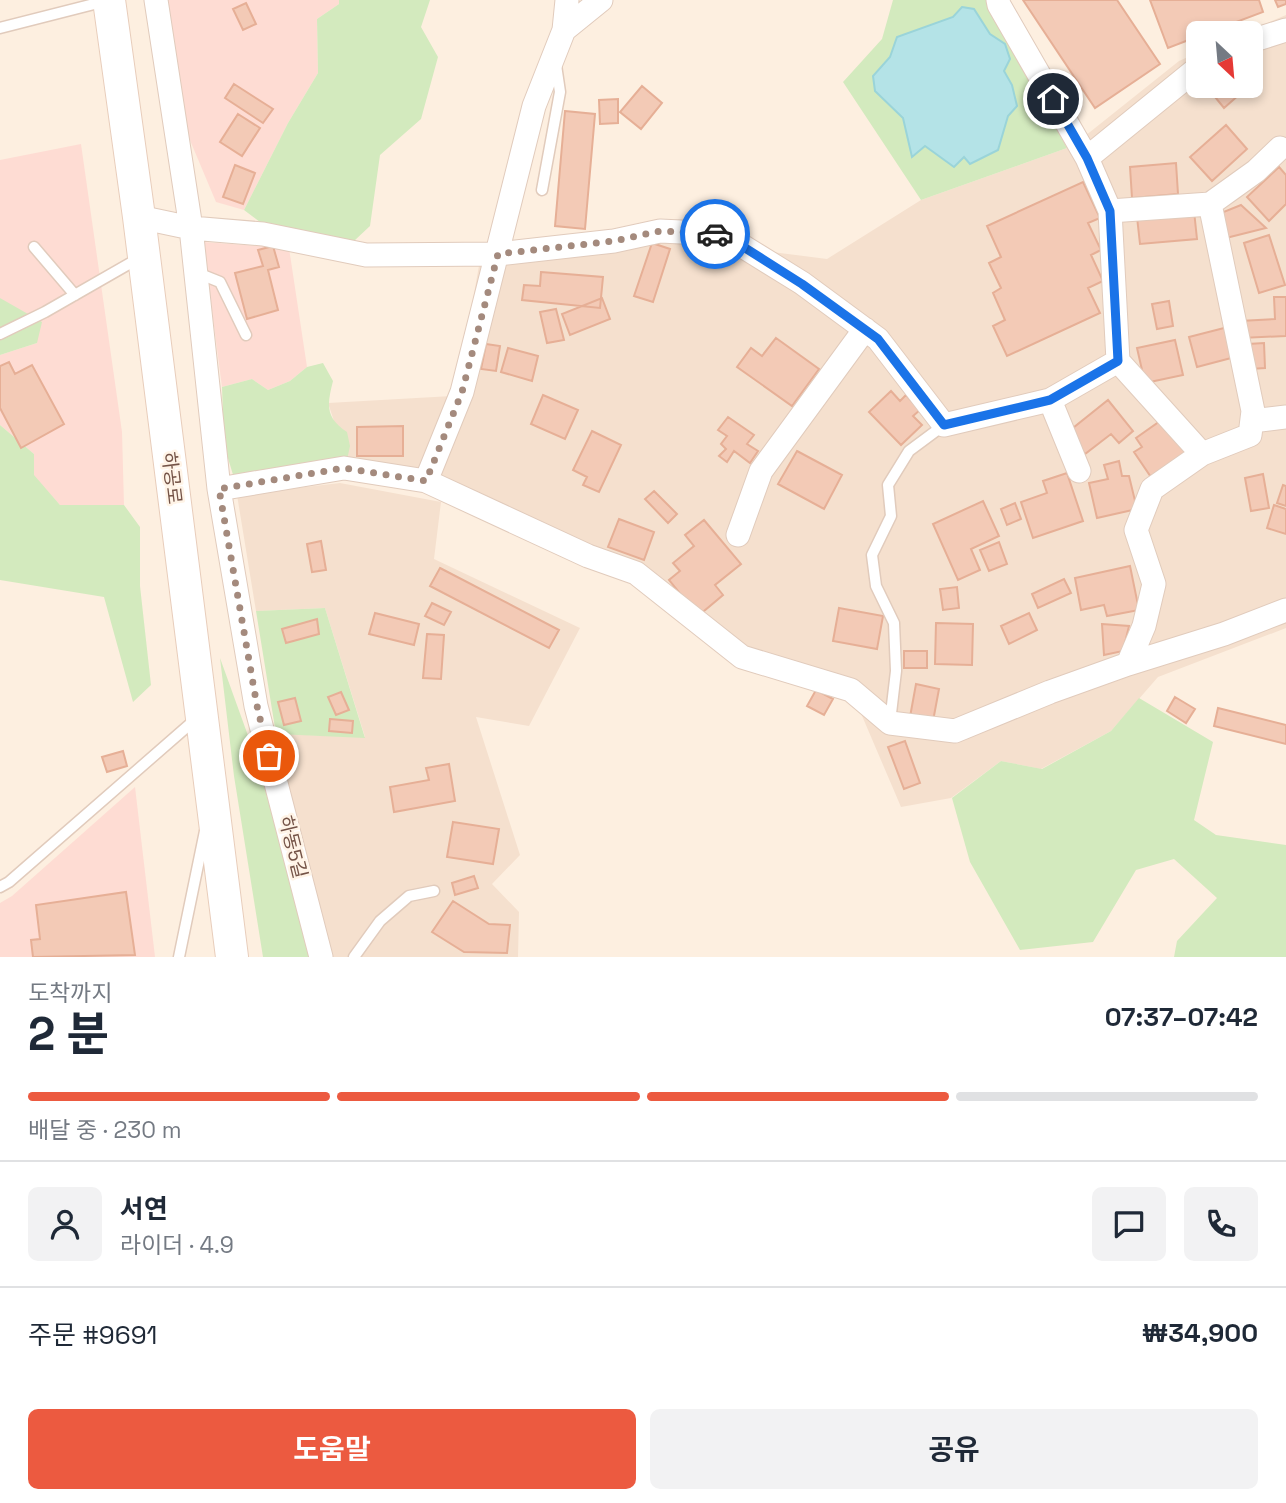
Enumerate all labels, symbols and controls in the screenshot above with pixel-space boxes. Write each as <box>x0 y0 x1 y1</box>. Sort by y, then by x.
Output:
north arrow <box>1186 21 1264 98</box>
map controls <box>1186 21 1263 98</box>
pin <box>1023 69 1083 129</box>
icon: home <box>1034 80 1072 118</box>
courier <box>680 199 750 269</box>
icon: car <box>696 215 734 253</box>
street label: 하공로 <box>156 450 188 506</box>
pin <box>239 726 299 786</box>
icon: bag <box>250 737 288 775</box>
street label: 하동5길 <box>273 813 313 881</box>
text: 도착까지 <box>28 978 113 1008</box>
text: 07:37–07:42 <box>1105 1000 1258 1034</box>
text: 2 분 <box>28 1005 109 1063</box>
text: 배달 중 · 230 m <box>28 1115 182 1145</box>
button: person <box>28 1187 102 1261</box>
button: chat <box>1092 1187 1166 1261</box>
button: phone <box>1184 1187 1258 1261</box>
text: 서연 <box>120 1192 168 1226</box>
text: 라이더 · 4.9 <box>120 1230 234 1260</box>
text: ₩34,900 <box>1142 1316 1258 1350</box>
text: 주문 #9691 <box>28 1318 157 1352</box>
button: 도움말 <box>28 1409 636 1489</box>
button: 공유 <box>650 1409 1258 1489</box>

